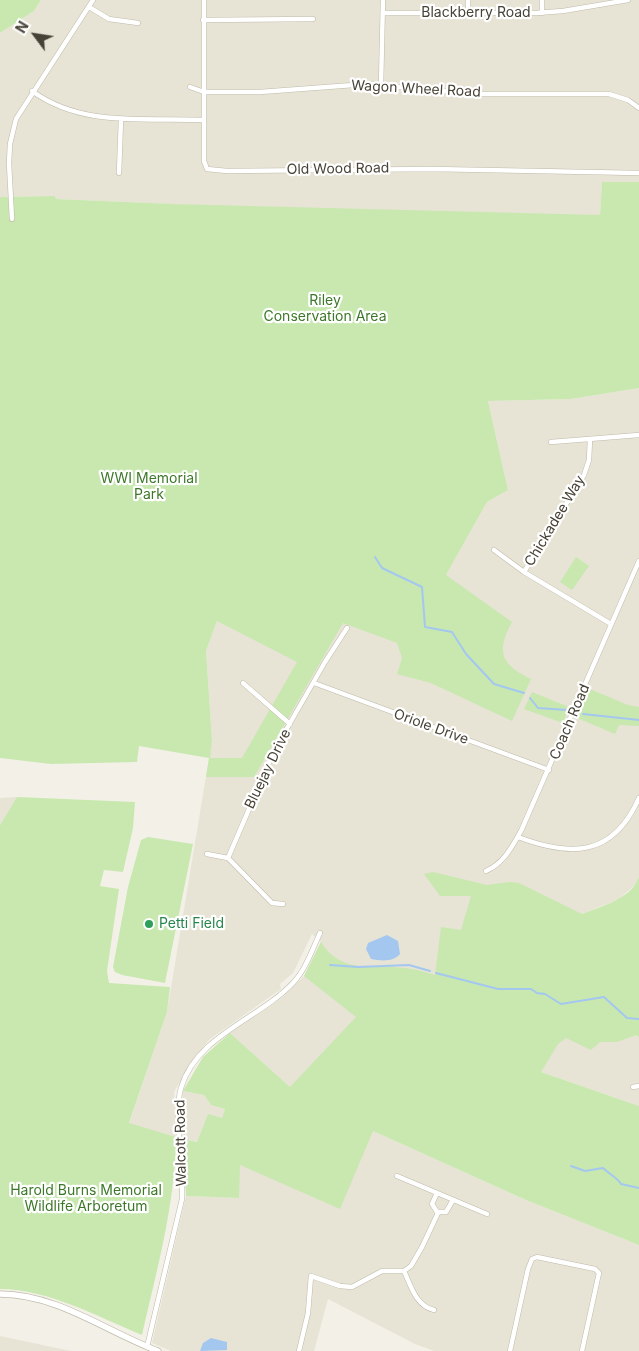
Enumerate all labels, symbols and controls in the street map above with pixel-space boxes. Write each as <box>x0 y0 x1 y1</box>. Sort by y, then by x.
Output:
street label: Blackberry Road <box>421 5 531 21</box>
north arrow <box>10 10 60 60</box>
text: N <box>12 18 32 36</box>
street label: Wagon Wheel Road <box>351 77 481 101</box>
street label: Old Wood Road <box>286 160 390 178</box>
park label: Riley Conservation Area <box>263 293 387 326</box>
park label: WWI Memorial Park <box>100 471 198 504</box>
street label: Chickadee Way <box>521 473 589 569</box>
street label: Coach Road <box>547 682 593 762</box>
street label: Oriole Drive <box>391 706 471 748</box>
street label: Bluejay Drive <box>241 726 295 812</box>
place label: Petti Field <box>159 916 224 932</box>
marker: Petti Field <box>143 918 155 930</box>
street label: Walcott Road <box>172 1099 190 1187</box>
park label: Harold Burns Memorial Wildlife Arboretum <box>10 1183 162 1216</box>

